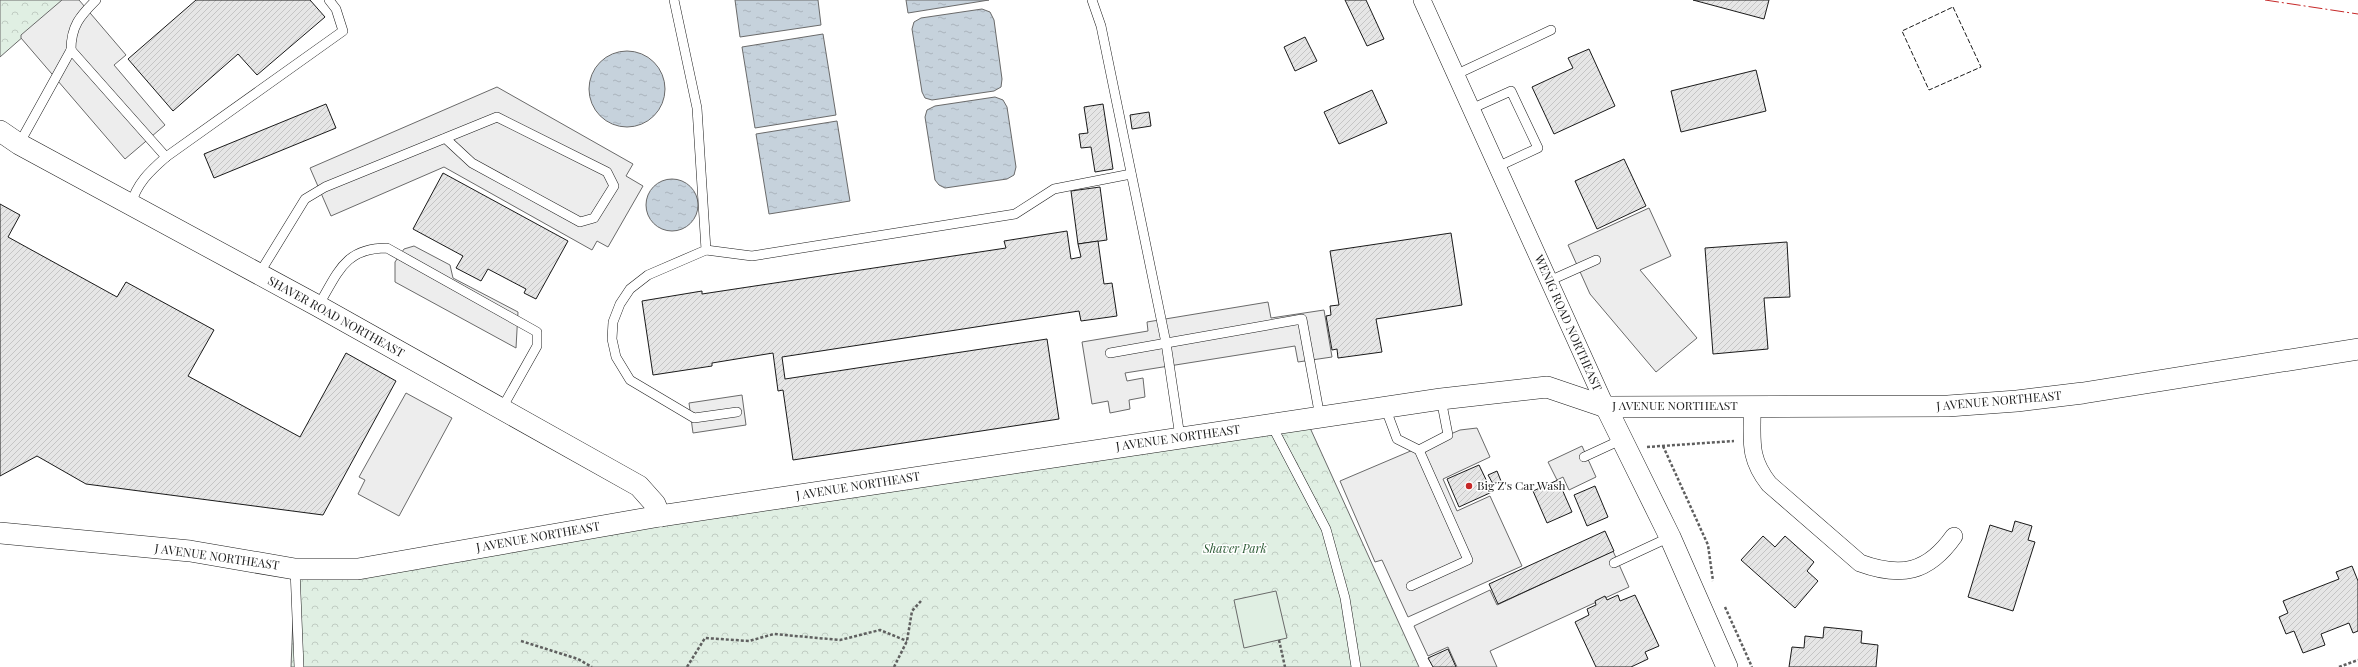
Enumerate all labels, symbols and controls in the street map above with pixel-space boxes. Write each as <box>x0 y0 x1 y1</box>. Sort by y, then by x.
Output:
street label: WENIG ROAD NORTHEAST <box>1531 251 1606 394</box>
street label: SHAVER ROAD NORTHEAST <box>265 272 408 361</box>
street label: J AVENUE NORTHEAST <box>1935 387 2063 414</box>
street label: J AVENUE NORTHEAST <box>1611 397 1738 413</box>
street label: J AVENUE NORTHEAST <box>1114 420 1242 454</box>
street label: J AVENUE NORTHEAST <box>794 467 922 503</box>
place label: Big Z's Car Wash <box>1477 477 1566 493</box>
marker: Big Z's Car Wash <box>1464 481 1474 491</box>
street label: J AVENUE NORTHEAST <box>474 517 602 555</box>
street label: J AVENUE NORTHEAST <box>153 539 281 573</box>
park label: Shaver Park <box>1202 540 1267 556</box>

